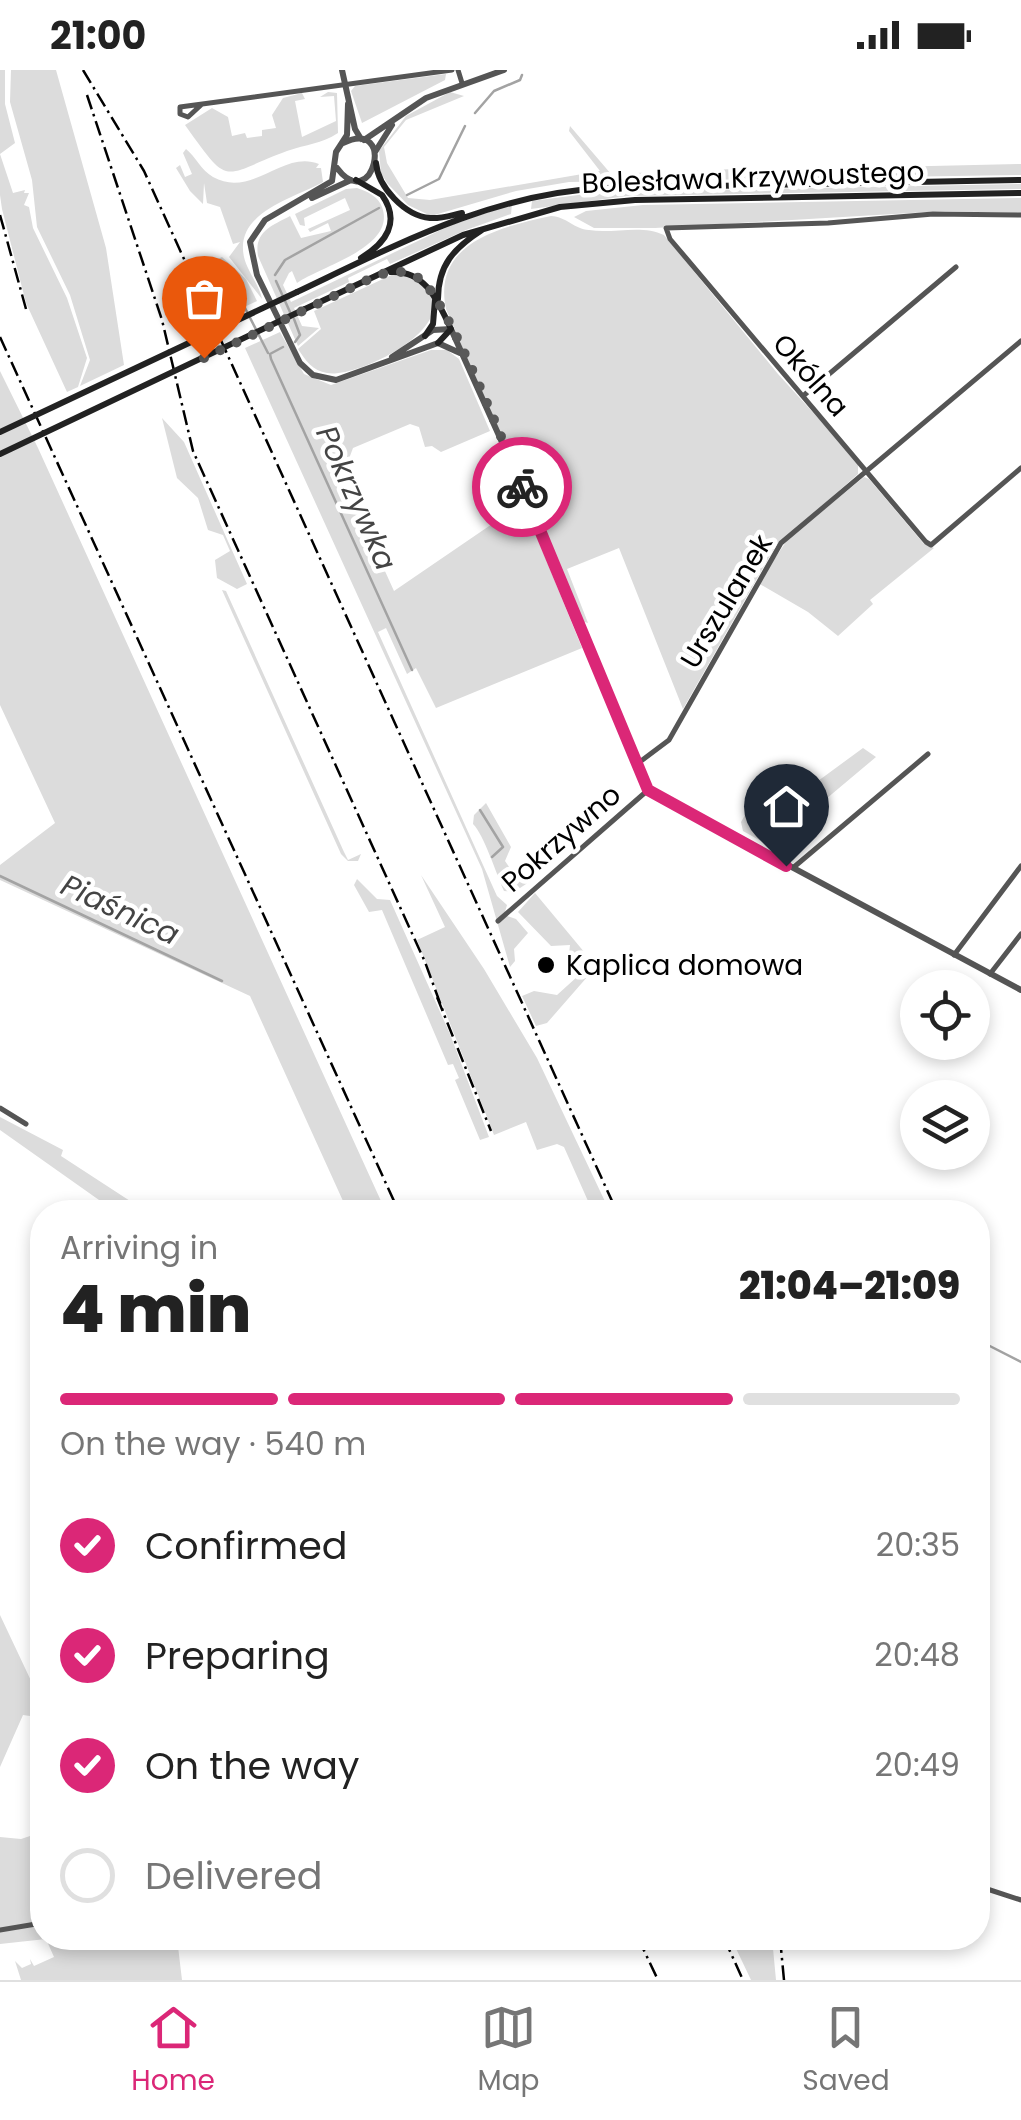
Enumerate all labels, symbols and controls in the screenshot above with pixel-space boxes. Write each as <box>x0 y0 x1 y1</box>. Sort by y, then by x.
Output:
text: 21:00 <box>50 9 146 62</box>
street label: Bolesława Krzywoustego <box>581 152 925 203</box>
pin <box>162 256 247 359</box>
icon: bag <box>177 271 232 326</box>
street label: Okólna <box>764 326 858 425</box>
water label: Pokrzywka <box>305 419 407 577</box>
courier <box>472 437 572 537</box>
icon: bike <box>495 460 550 515</box>
street label: Urszulanek <box>671 526 782 676</box>
pin <box>744 764 829 867</box>
street label: Pokrzywno <box>493 776 629 901</box>
icon: home <box>759 779 814 834</box>
water label: Piaśnica <box>54 863 186 956</box>
place label: Kaplica domowa <box>566 946 803 985</box>
marker: Kaplica domowa <box>535 954 557 976</box>
map controls <box>900 970 990 1170</box>
button: locate <box>900 970 990 1060</box>
button: layers <box>900 1080 990 1170</box>
text: Arriving in <box>60 1225 218 1270</box>
text: 21:04–21:09 <box>739 1259 960 1312</box>
text: 4 min <box>60 1264 251 1355</box>
text: On the way · 540 m <box>60 1421 366 1466</box>
icon: check <box>60 1518 115 1573</box>
text: Confirmed <box>145 1519 347 1572</box>
text: 20:35 <box>876 1522 960 1567</box>
icon: check <box>60 1628 115 1683</box>
text: Preparing <box>145 1629 330 1682</box>
text: 20:48 <box>874 1632 960 1677</box>
icon: check <box>60 1738 115 1793</box>
text: On the way <box>145 1739 359 1792</box>
text: 20:49 <box>874 1742 960 1787</box>
text: Delivered <box>145 1849 322 1902</box>
tab: Home <box>131 2000 215 2102</box>
tab: Map <box>478 2000 540 2102</box>
tab: Saved <box>802 2000 890 2102</box>

